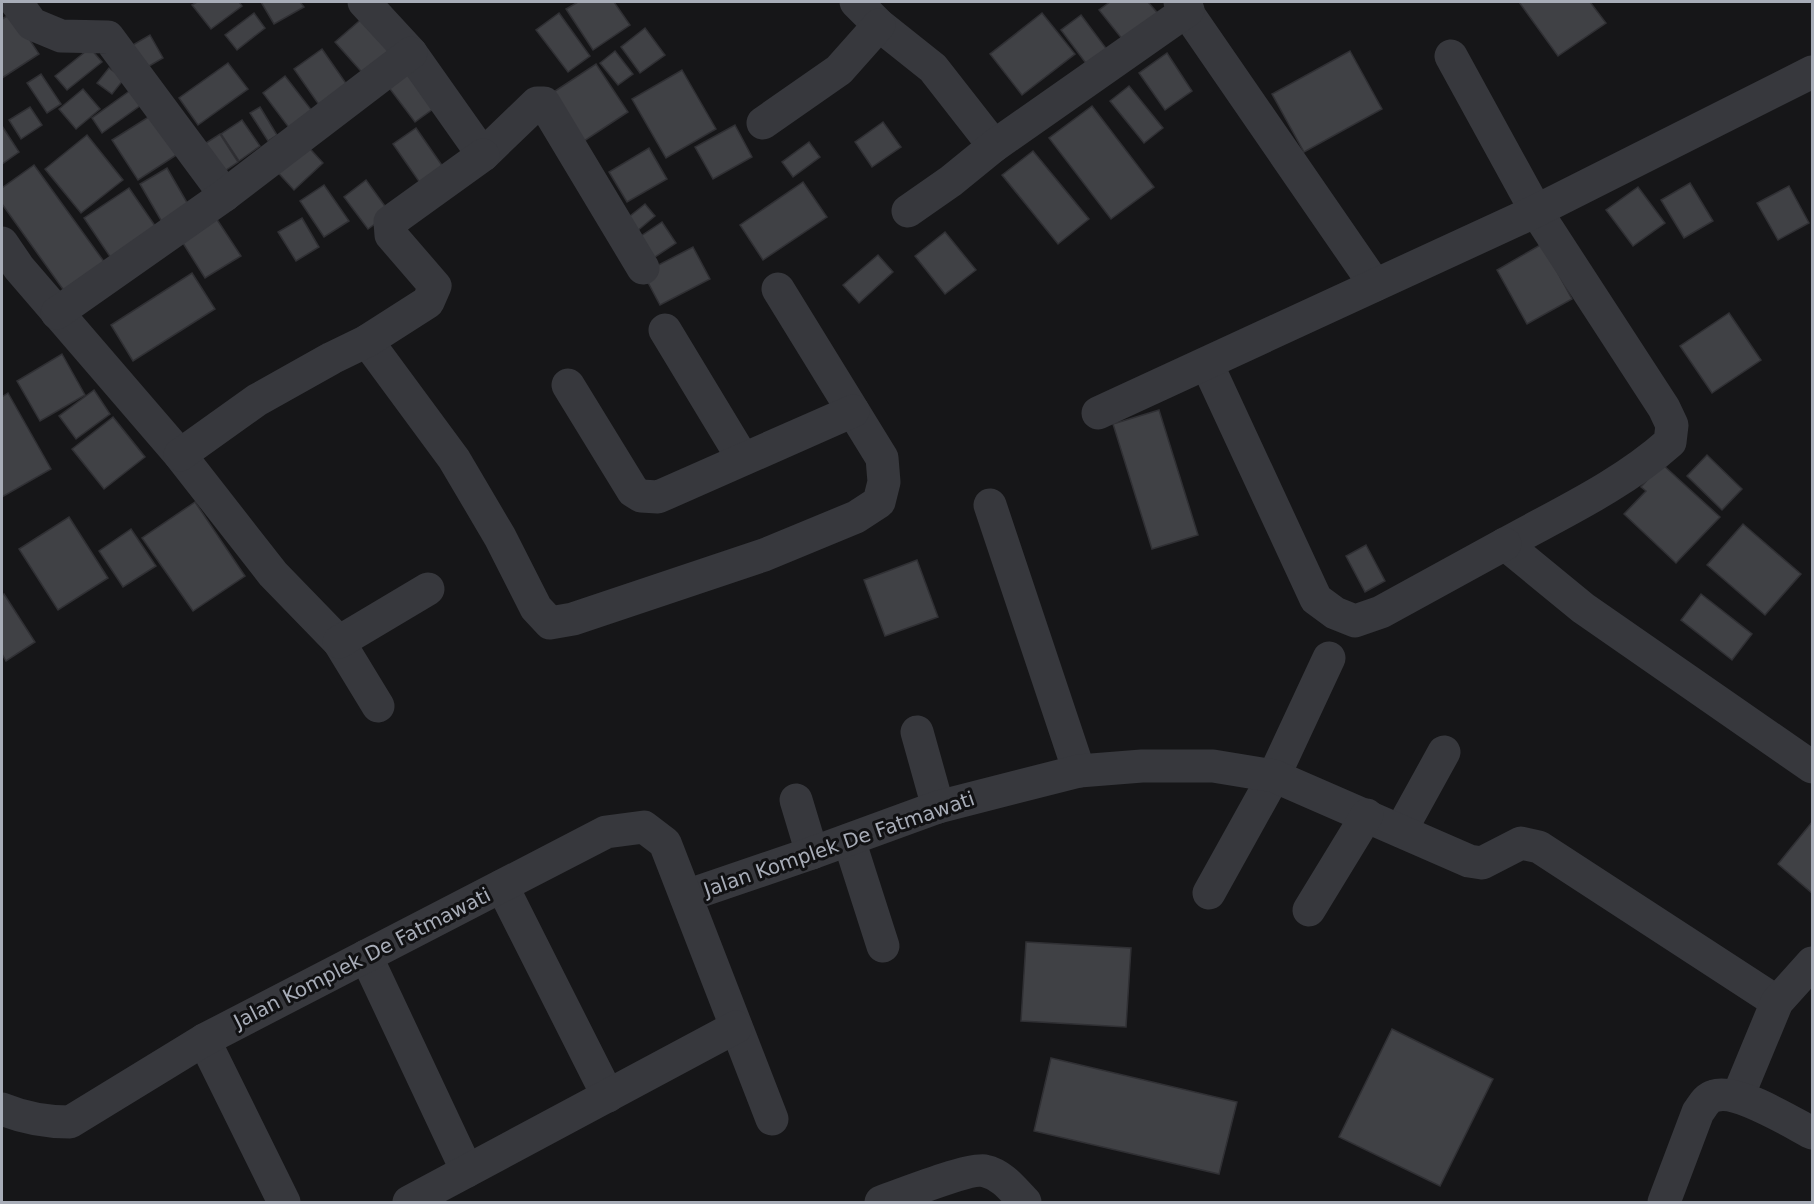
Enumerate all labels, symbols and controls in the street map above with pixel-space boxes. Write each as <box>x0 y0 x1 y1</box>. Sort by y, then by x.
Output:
street label: Jalan Komplek De Fatmawati <box>699 786 978 902</box>
street label: Jalan Komplek De Fatmawati <box>228 883 494 1034</box>

